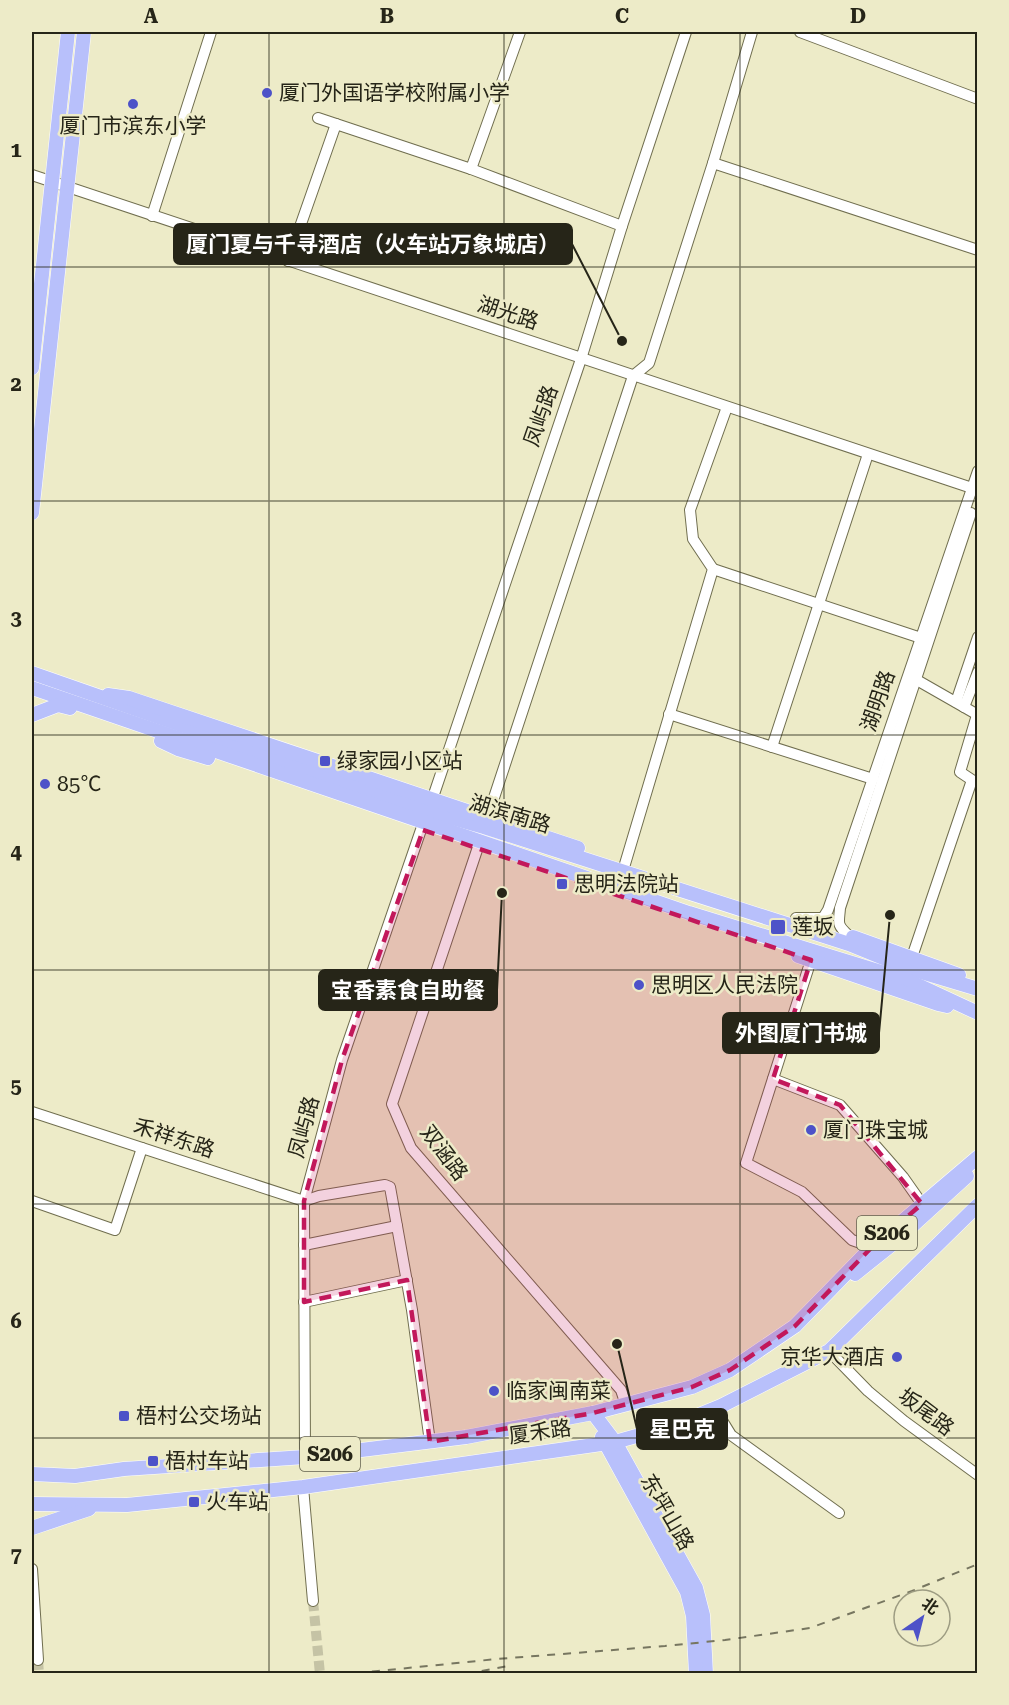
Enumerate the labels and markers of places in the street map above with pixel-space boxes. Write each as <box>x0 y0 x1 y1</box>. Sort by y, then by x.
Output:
place label: 厦门外国语学校附属小学 <box>279 81 510 105</box>
marker: 厦门外国语学校附属小学 <box>260 86 274 100</box>
marker: 厦门市滨东小学 <box>126 97 140 111</box>
place label: 厦门市滨东小学 <box>60 114 207 138</box>
callout: 厦门夏与千寻酒店（火车站万象城店） <box>174 224 572 264</box>
place label: 绿家园小区站 <box>337 749 463 773</box>
marker: 绿家园小区站 <box>318 754 332 768</box>
place label: 85℃ <box>57 772 102 796</box>
marker: 85℃ <box>38 777 52 791</box>
place label: 思明法院站 <box>574 872 679 896</box>
marker: 思明法院站 <box>555 877 569 891</box>
place label: 莲坂 <box>792 915 834 939</box>
marker: 莲坂 <box>769 918 787 936</box>
callout: 宝香素食自助餐 <box>319 970 497 1010</box>
place label: 思明区人民法院 <box>651 973 798 997</box>
marker: 思明区人民法院 <box>632 978 646 992</box>
callout: 外图厦门书城 <box>723 1013 879 1053</box>
place label: 厦门珠宝城 <box>823 1118 928 1142</box>
marker: 厦门珠宝城 <box>804 1123 818 1137</box>
place label: 京华大酒店 <box>780 1345 885 1369</box>
marker: 京华大酒店 <box>890 1350 904 1364</box>
place label: 临家闽南菜 <box>506 1379 611 1403</box>
marker: 临家闽南菜 <box>487 1384 501 1398</box>
place label: 梧村公交场站 <box>136 1404 262 1428</box>
marker: 梧村公交场站 <box>117 1409 131 1423</box>
callout: 星巴克 <box>637 1409 727 1449</box>
place label: 梧村车站 <box>165 1449 249 1473</box>
marker: 梧村车站 <box>146 1454 160 1468</box>
place label: 火车站 <box>206 1490 269 1514</box>
marker: 火车站 <box>187 1495 201 1509</box>

